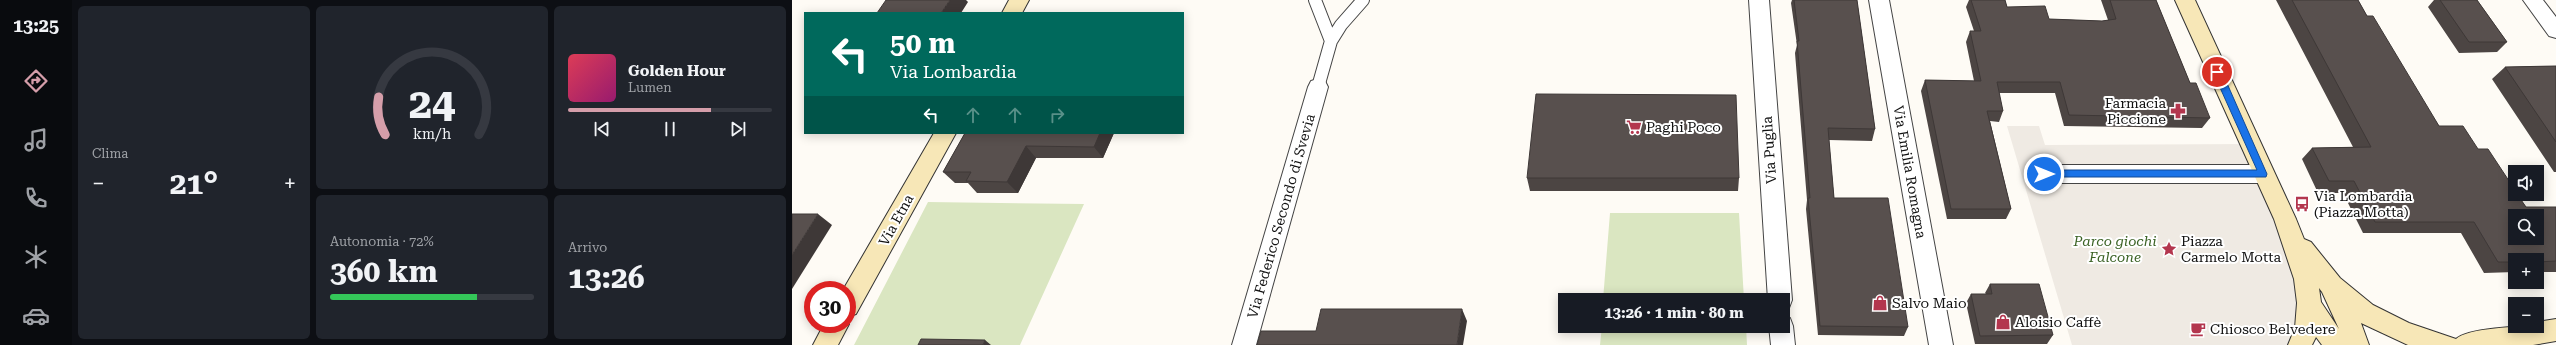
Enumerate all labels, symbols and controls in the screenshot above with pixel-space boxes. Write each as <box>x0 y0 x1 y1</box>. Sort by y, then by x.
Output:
text: 13:25 <box>13 15 59 36</box>
text: 50 m <box>890 27 955 60</box>
icon: left <box>824 28 876 80</box>
pin <box>2200 55 2234 89</box>
text: Via Lombardia <box>890 61 1017 82</box>
icon: arrive <box>2206 61 2228 83</box>
text: Golden Hour <box>628 62 726 80</box>
icon: directions <box>22 67 50 95</box>
text: 24 <box>409 79 455 128</box>
text: Lumen <box>628 80 672 95</box>
place label: Farmacia Piccione <box>2105 95 2166 127</box>
pharmacy icon: Farmacia Piccione <box>2169 102 2187 120</box>
icon: left <box>920 104 942 126</box>
icon: ahead <box>962 104 984 126</box>
icon: ahead <box>1004 104 1026 126</box>
icon: right <box>1046 104 1068 126</box>
street label: Via Emilia Romagna <box>1890 104 1930 240</box>
street label: Via Federico Secondo di Svevia <box>1244 111 1318 320</box>
street label: Via Puglia <box>1759 115 1779 184</box>
icon: previous <box>591 118 613 140</box>
icon: pause <box>659 118 681 140</box>
icon: next <box>727 118 749 140</box>
supermarket icon: Paghi Poco <box>1625 118 1643 136</box>
place label: Paghi Poco <box>1646 119 1721 135</box>
icon: music <box>22 126 50 154</box>
text: km/h <box>413 126 451 142</box>
text: Clima <box>92 146 128 161</box>
position arrow <box>2023 153 2065 195</box>
map controls <box>2508 165 2544 333</box>
button: sound <box>2508 165 2544 201</box>
text: 21° <box>170 166 218 201</box>
text: − <box>92 171 104 196</box>
text: + <box>284 171 296 196</box>
icon: phone <box>22 184 50 212</box>
place label: Via Lombardia (Piazza Motta) <box>2314 188 2413 220</box>
street label: Via Etna <box>875 191 917 248</box>
bus stop icon: Via Lombardia (Piazza Motta) <box>2293 195 2311 213</box>
button: search <box>2508 209 2544 245</box>
park label: Parco giochi Falcone <box>2072 233 2157 265</box>
place label: Piazza Carmelo Motta <box>2181 233 2281 265</box>
text: Autonomia · 72% <box>330 234 434 249</box>
text: Arrivo <box>568 240 607 255</box>
place icon: Piazza Carmelo Motta <box>2160 240 2178 258</box>
icon: climate <box>22 243 50 271</box>
button: + <box>2508 253 2544 289</box>
text: 360 km <box>330 254 438 289</box>
text: 13:26 <box>568 260 645 295</box>
speed limit sign: 30 <box>804 281 856 333</box>
shop icon: Salvo Maio <box>1871 294 1889 312</box>
place label: Salvo Maio <box>1892 295 1967 311</box>
button: − <box>2508 297 2544 333</box>
icon: car <box>22 302 50 330</box>
text: 13:26 · 1 min · 80 m <box>1604 304 1744 322</box>
shop icon: Aloisio Caffè <box>1994 313 2012 331</box>
place label: Aloisio Caffè <box>2015 314 2101 330</box>
cafe icon: Chiosco Belvedere <box>2189 320 2207 338</box>
place label: Chiosco Belvedere <box>2210 321 2336 337</box>

